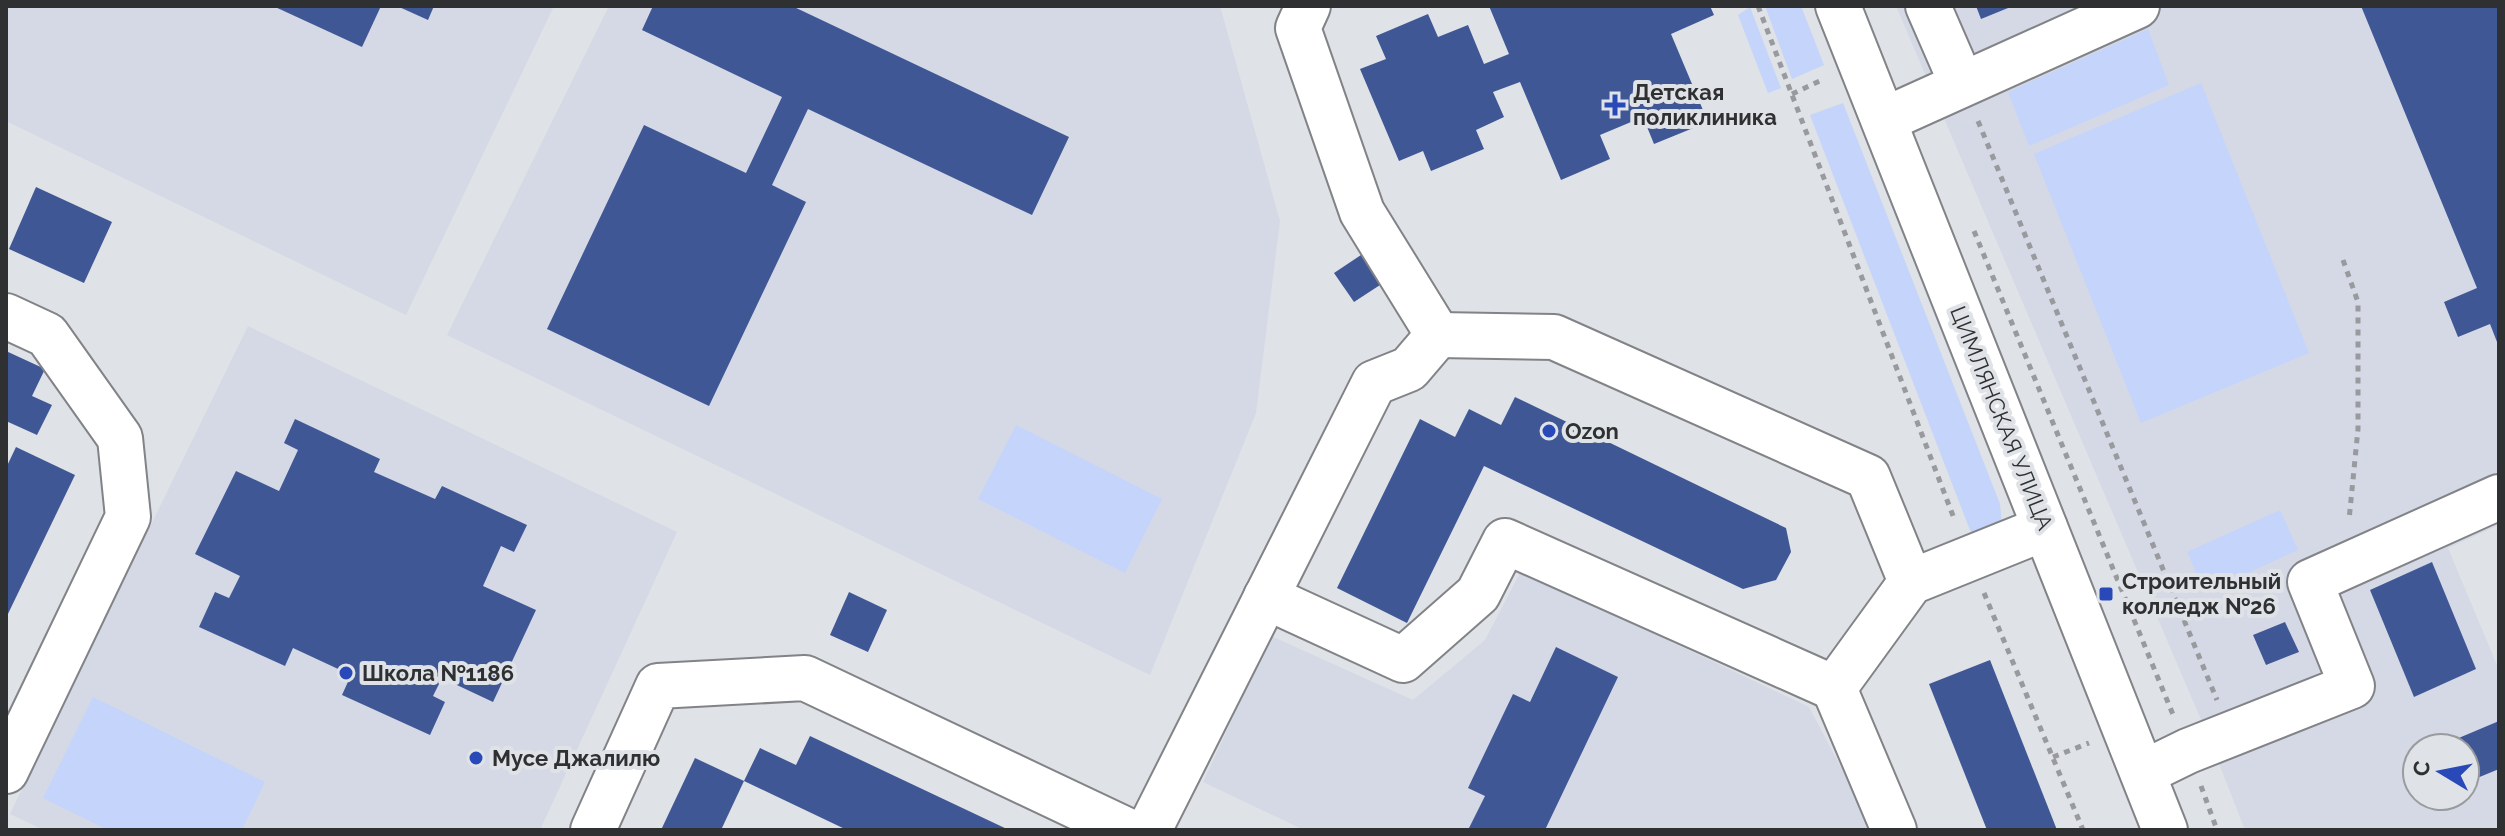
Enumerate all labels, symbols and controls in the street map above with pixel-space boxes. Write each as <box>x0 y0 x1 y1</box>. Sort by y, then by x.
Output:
place label: Детская поликлиника <box>1633 79 1777 130</box>
marker: Детская поликлиника <box>1604 94 1626 116</box>
street label: ЦИМЛЯНСКАЯ УЛИЦА <box>1945 302 2059 534</box>
place label: Ozon <box>1565 418 1619 444</box>
marker: Ozon <box>1540 422 1558 440</box>
place label: Строительный колледж №26 <box>2122 568 2281 619</box>
marker: Строительный колледж №26 <box>2097 585 2115 603</box>
place label: Школа №1186 <box>362 660 514 686</box>
marker: Школа №1186 <box>337 664 355 682</box>
north arrow <box>2401 732 2481 812</box>
place label: Мусе Джалилю <box>492 745 660 771</box>
marker: Мусе Джалилю <box>467 749 485 767</box>
text: С <box>2407 759 2435 778</box>

